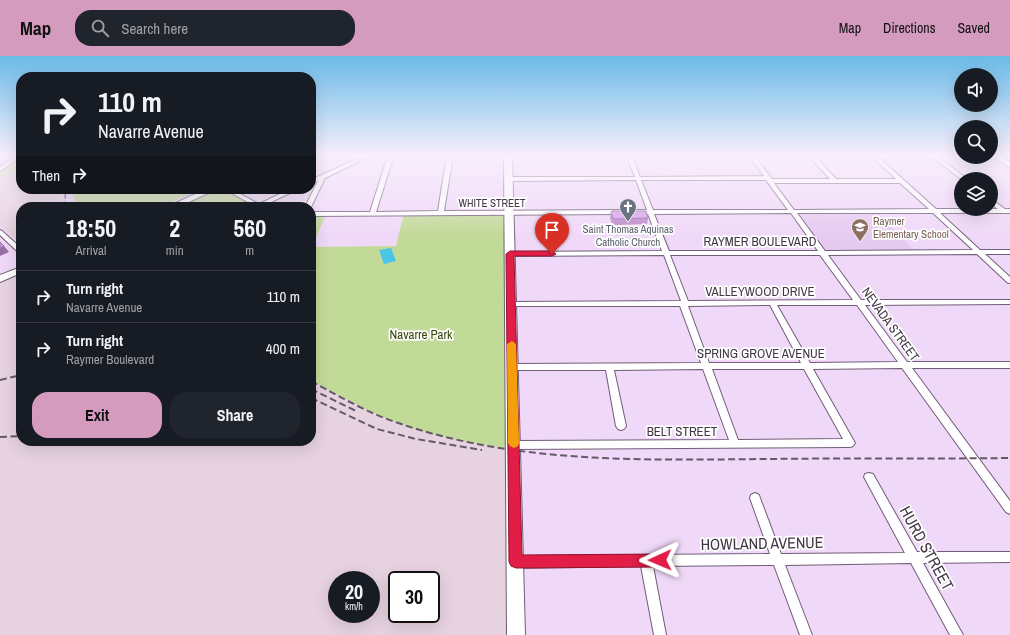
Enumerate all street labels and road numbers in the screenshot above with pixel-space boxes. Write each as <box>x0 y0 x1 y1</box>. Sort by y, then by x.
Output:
street label: WHITE STREET <box>458 196 526 210</box>
street label: RAYMER BOULEVARD <box>704 233 817 250</box>
street label: VALLEYWOOD DRIVE <box>705 283 815 300</box>
street label: NEVADA STREET <box>858 284 923 365</box>
street label: SPRING GROVE AVENUE <box>697 345 825 362</box>
street label: BELT STREET <box>647 423 718 440</box>
street label: HURD STREET <box>895 502 959 594</box>
street label: HOWLAND AVENUE <box>700 531 824 555</box>

